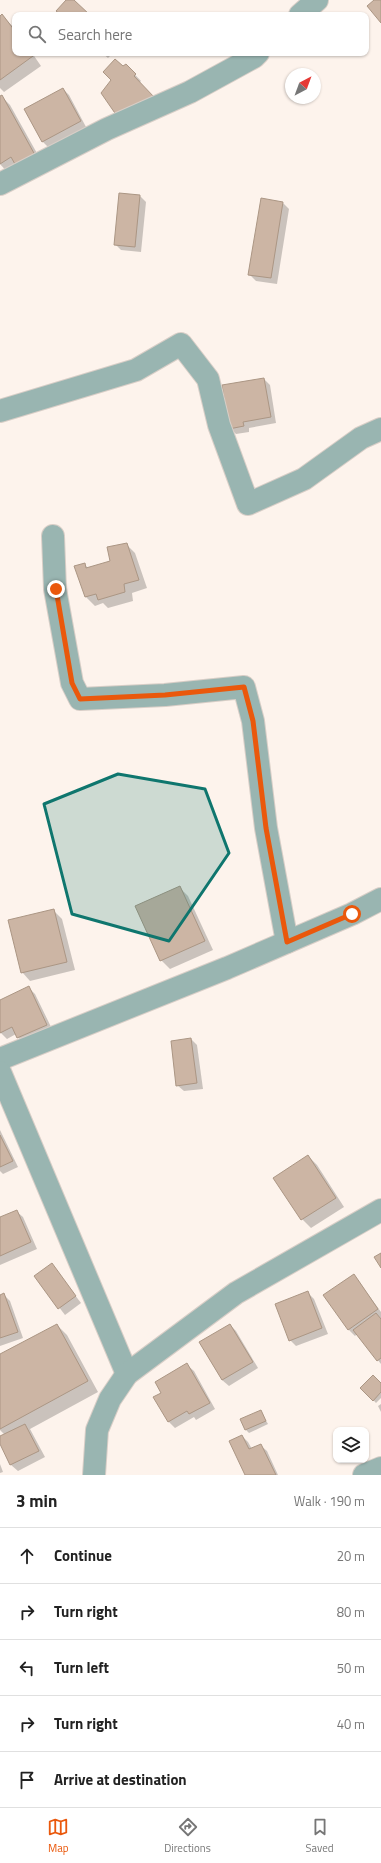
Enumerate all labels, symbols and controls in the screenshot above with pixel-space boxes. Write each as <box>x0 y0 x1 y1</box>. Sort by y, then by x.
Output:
search box <box>12 12 369 56</box>
icon: search <box>26 23 48 45</box>
text: Search here <box>58 23 132 46</box>
north arrow <box>285 68 321 104</box>
route end <box>47 580 65 598</box>
route start <box>343 905 361 923</box>
map controls <box>333 1427 369 1463</box>
button: layers <box>333 1427 369 1463</box>
text: 3 min <box>16 1488 57 1514</box>
text: Walk · 190 m <box>294 1491 365 1511</box>
text: Continue <box>54 1544 112 1567</box>
icon: ahead <box>16 1545 38 1567</box>
text: 20 m <box>337 1546 365 1566</box>
text: Turn right <box>54 1600 118 1623</box>
icon: right <box>16 1601 38 1623</box>
text: 80 m <box>337 1602 365 1622</box>
text: Turn left <box>54 1656 109 1679</box>
icon: left <box>16 1657 38 1679</box>
text: 50 m <box>337 1658 365 1678</box>
text: Turn right <box>54 1712 118 1735</box>
icon: right <box>16 1713 38 1735</box>
text: 40 m <box>337 1714 365 1734</box>
text: Arrive at destination <box>54 1768 187 1791</box>
icon: arrive <box>16 1769 38 1791</box>
tab: Map <box>47 1816 69 1856</box>
tab: Directions <box>164 1816 211 1856</box>
tab: Saved <box>306 1816 334 1856</box>

